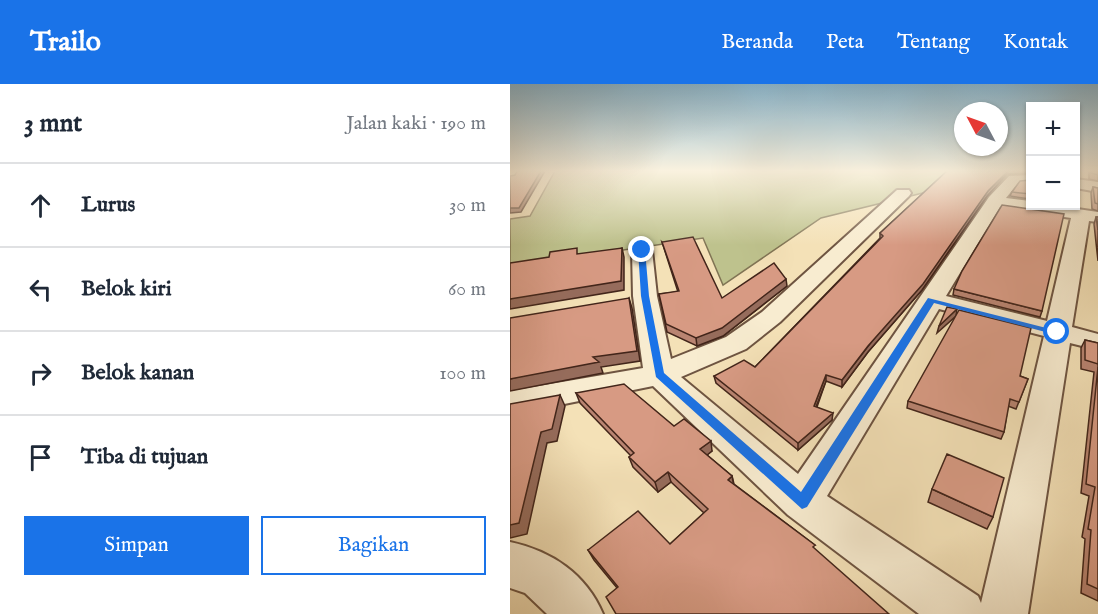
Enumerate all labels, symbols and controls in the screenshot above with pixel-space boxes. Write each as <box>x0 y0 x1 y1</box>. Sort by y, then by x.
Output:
text: Trailo <box>30 25 101 60</box>
text: Beranda <box>721 29 793 56</box>
text: Peta <box>826 29 864 56</box>
text: Tentang <box>897 29 970 56</box>
text: Kontak <box>1003 29 1068 56</box>
north arrow <box>954 102 1008 156</box>
map controls <box>1026 102 1080 210</box>
button: + <box>1026 102 1080 156</box>
text: 3 mnt <box>24 107 82 140</box>
text: Jalan kaki · 190 m <box>346 111 486 136</box>
button: − <box>1026 156 1080 210</box>
icon: ahead <box>24 189 57 222</box>
text: Lurus <box>81 191 135 219</box>
text: 30 m <box>449 193 486 218</box>
route end <box>628 236 654 262</box>
icon: left <box>24 273 57 306</box>
text: Belok kiri <box>81 275 172 303</box>
text: 60 m <box>448 277 486 302</box>
route start <box>1043 318 1069 344</box>
icon: right <box>24 357 57 390</box>
text: Belok kanan <box>81 359 194 387</box>
text: 100 m <box>439 361 486 386</box>
icon: arrive <box>24 441 57 474</box>
text: Tiba di tujuan <box>81 443 208 471</box>
button: Simpan <box>24 516 249 575</box>
button: Bagikan <box>261 516 486 575</box>

